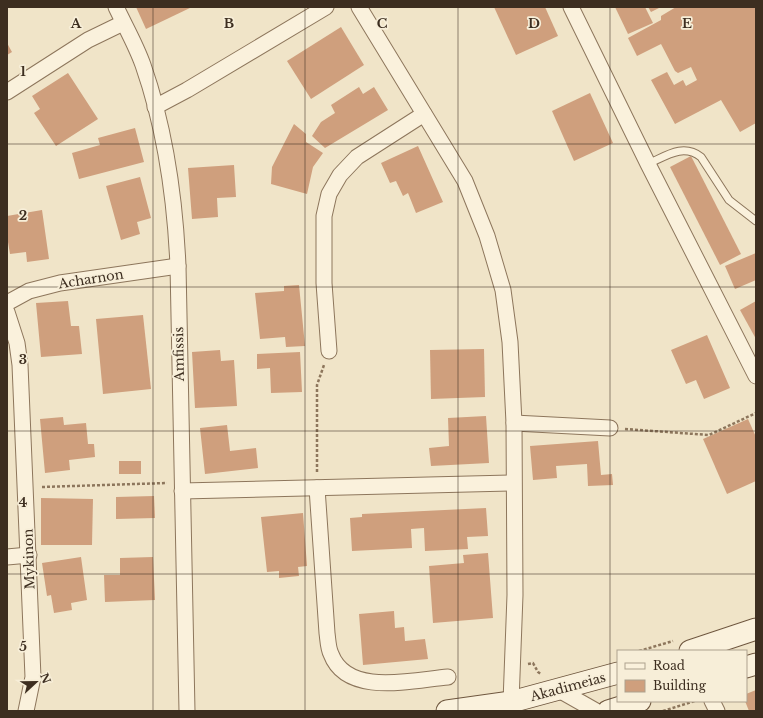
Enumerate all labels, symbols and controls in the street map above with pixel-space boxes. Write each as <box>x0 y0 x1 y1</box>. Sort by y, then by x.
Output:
text: A <box>70 15 82 32</box>
text: B <box>224 15 234 32</box>
text: C <box>377 15 388 32</box>
text: D <box>528 15 540 32</box>
text: E <box>682 15 692 32</box>
text: 1 <box>20 63 26 80</box>
text: 2 <box>19 207 27 224</box>
street label: Acharnon <box>56 265 125 293</box>
street label: Amfissis <box>170 326 188 382</box>
text: 3 <box>19 351 27 368</box>
text: 4 <box>19 494 28 511</box>
street label: Mykinon <box>19 528 39 590</box>
text: 5 <box>19 638 27 655</box>
legend <box>617 650 747 702</box>
text: Road <box>653 658 685 673</box>
north arrow <box>16 662 56 702</box>
street label: Akadimeias <box>527 669 608 705</box>
text: N <box>37 671 54 686</box>
text: Building <box>653 678 707 693</box>

